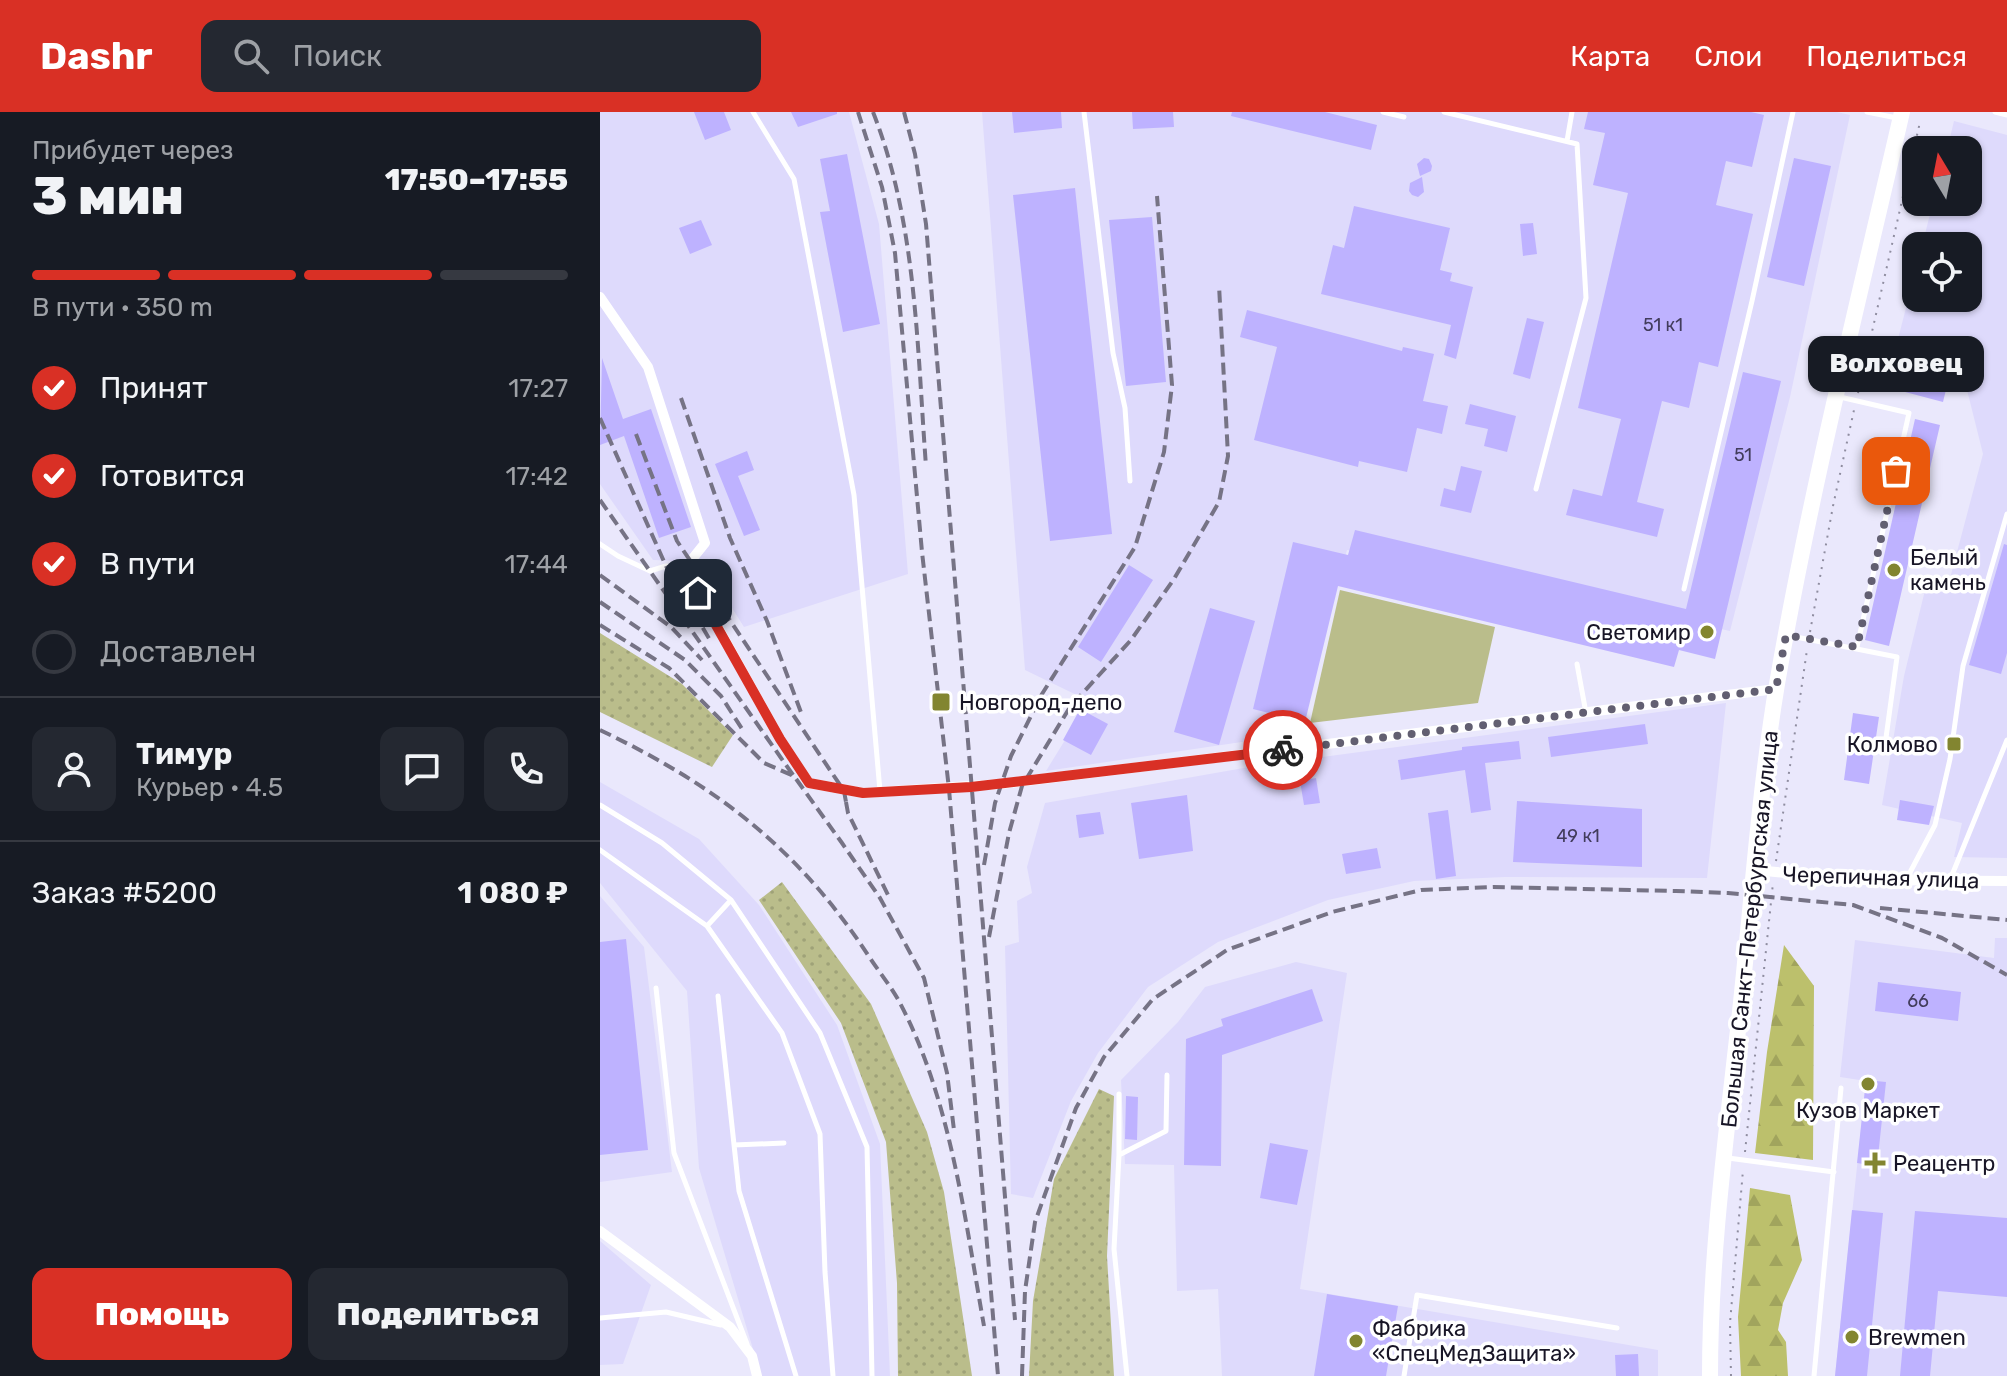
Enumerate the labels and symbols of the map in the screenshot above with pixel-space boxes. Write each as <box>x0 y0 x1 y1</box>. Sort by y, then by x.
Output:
north arrow <box>1902 136 1982 216</box>
house number: 51 к1 <box>1643 314 1683 336</box>
callout: Волховец <box>1808 335 1984 391</box>
pin <box>1862 437 1930 505</box>
house number: 51 <box>1734 444 1752 466</box>
place label: Белый камень <box>1910 544 1986 596</box>
pin <box>664 559 732 627</box>
marker: Белый камень <box>1885 561 1903 579</box>
place label: Светомир <box>1586 619 1691 646</box>
marker: Светомир <box>1698 623 1716 641</box>
place label: Новгород-депо <box>959 689 1122 716</box>
marker: Новгород-депо <box>930 691 952 713</box>
courier <box>1243 710 1323 790</box>
street label: Большая Санкт-Петербургская улица <box>1715 729 1784 1129</box>
place label: Колмово <box>1847 731 1938 758</box>
marker: Колмово <box>1945 735 1963 753</box>
house number: 49 к1 <box>1556 825 1600 847</box>
street label: Черепичная улица <box>1782 861 1980 894</box>
house number: 66 <box>1907 990 1929 1012</box>
marker: Кузов Маркет <box>1859 1075 1877 1093</box>
place label: Кузов Маркет <box>1796 1097 1940 1124</box>
place label: Реацентр <box>1893 1150 1995 1177</box>
marker: Реацентр <box>1864 1152 1886 1174</box>
place label: Фабрика «СпецМедЗащита» <box>1372 1315 1576 1367</box>
place label: Brewmen <box>1868 1324 1966 1351</box>
marker: Brewmen <box>1843 1328 1861 1346</box>
marker: Фабрика «СпецМедЗащита» <box>1347 1332 1365 1350</box>

